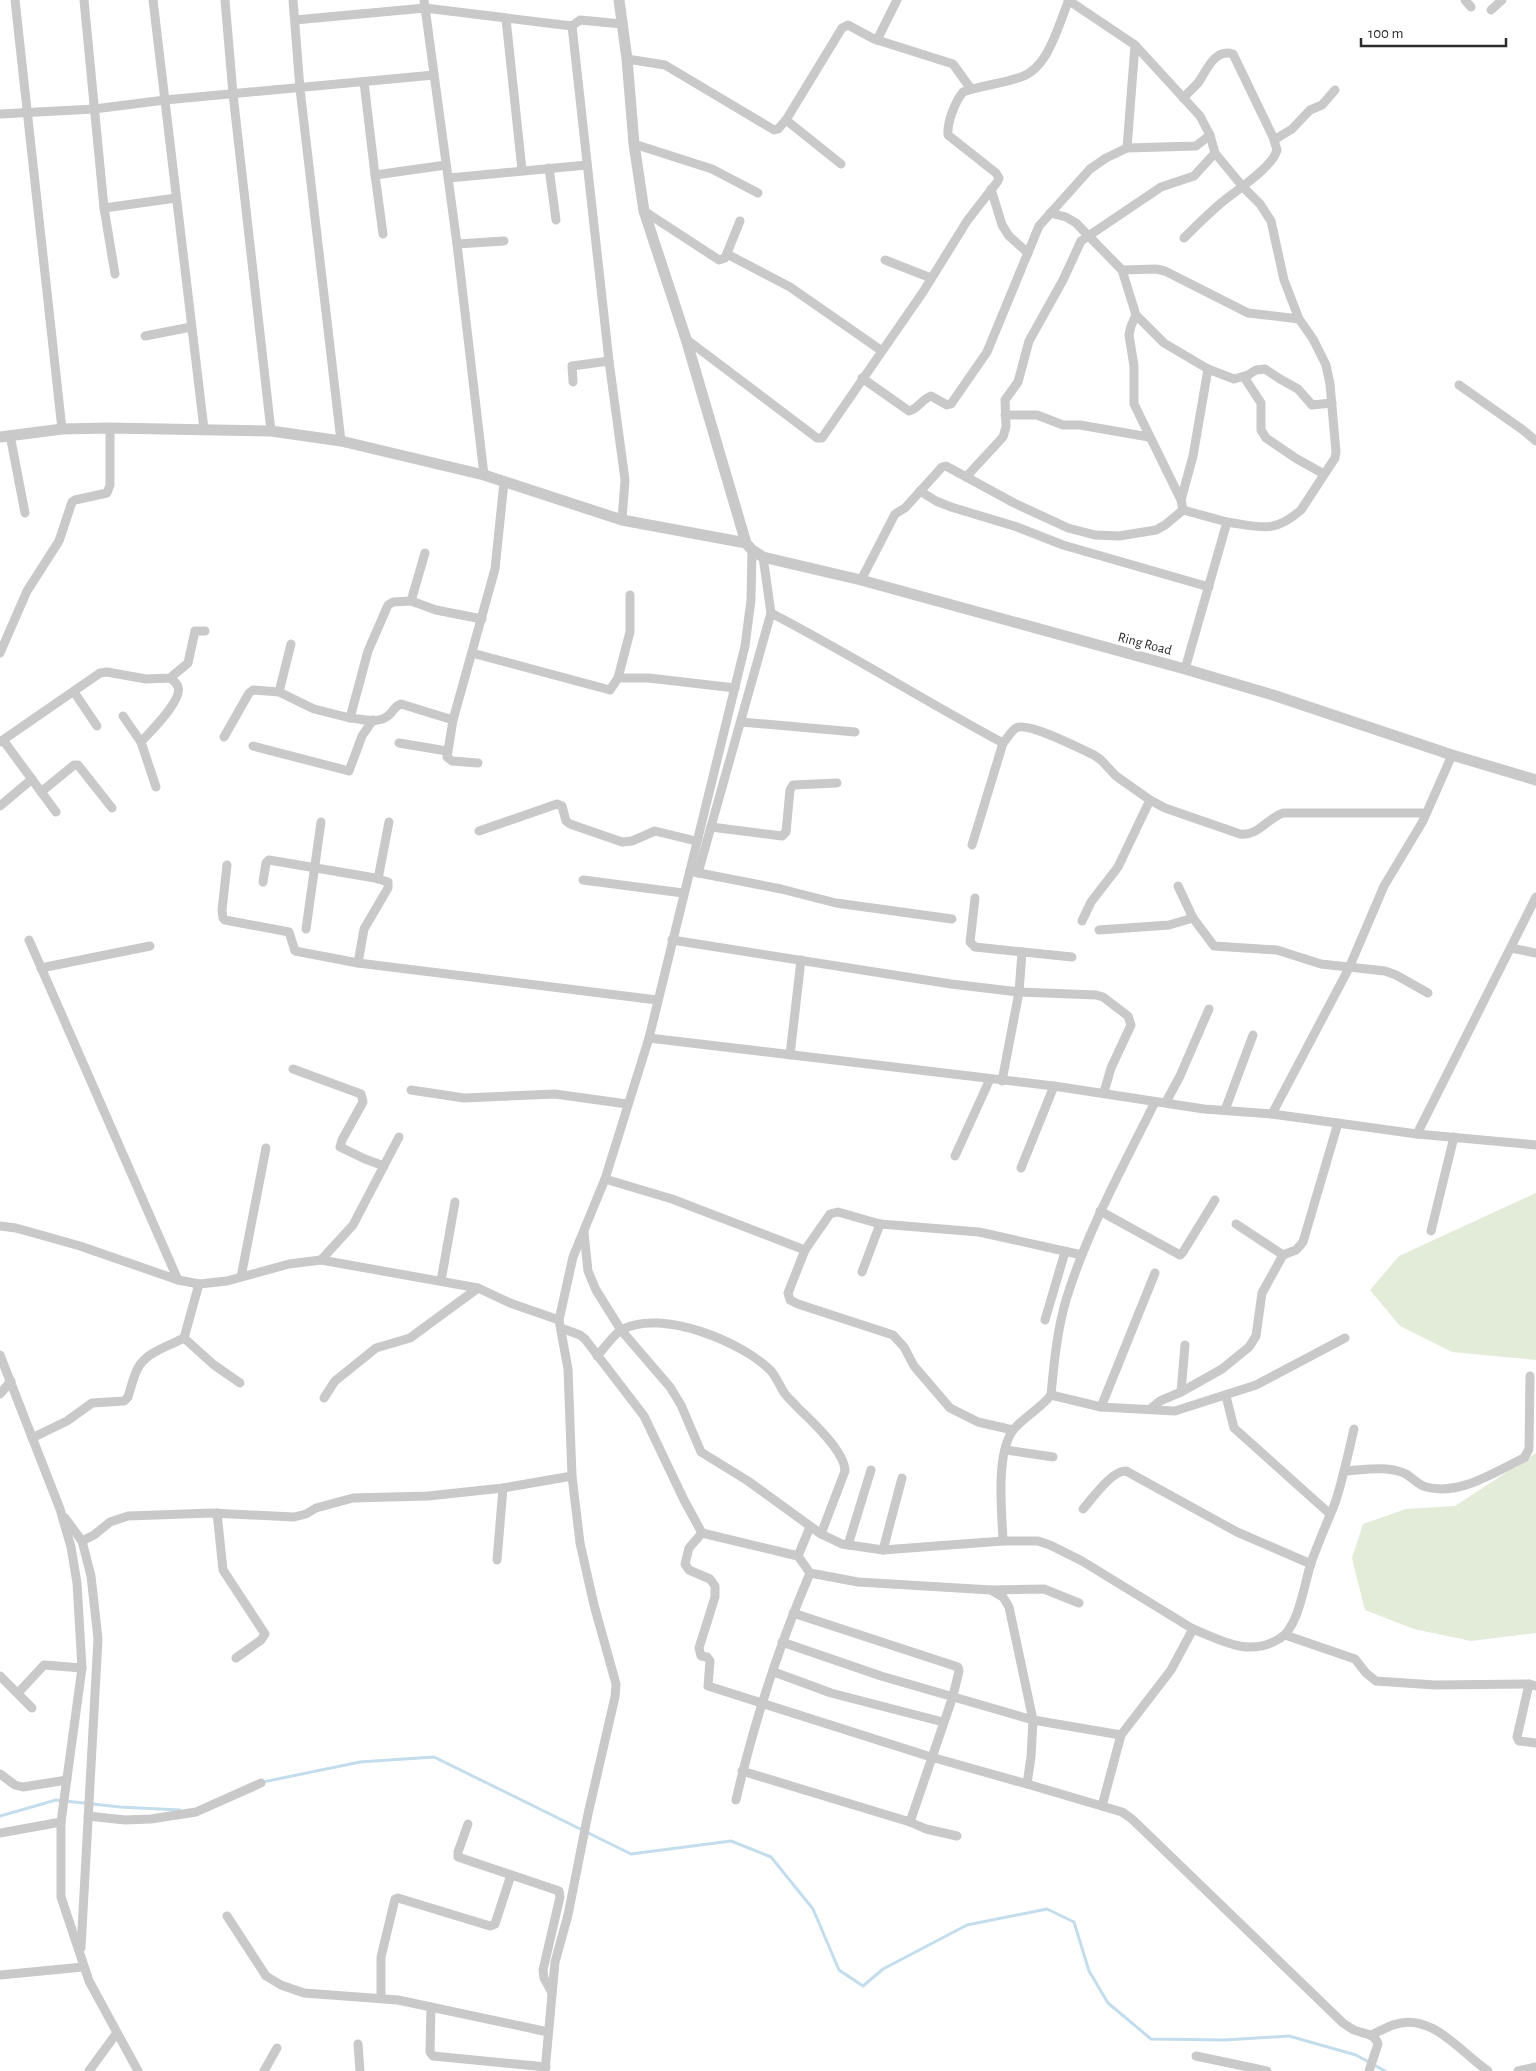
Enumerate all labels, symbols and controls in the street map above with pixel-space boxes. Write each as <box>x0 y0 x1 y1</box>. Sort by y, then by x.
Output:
scale bar <box>1361 15 1506 47</box>
text: 100 m <box>1368 26 1403 41</box>
street label: Ring Road <box>1116 630 1173 658</box>

